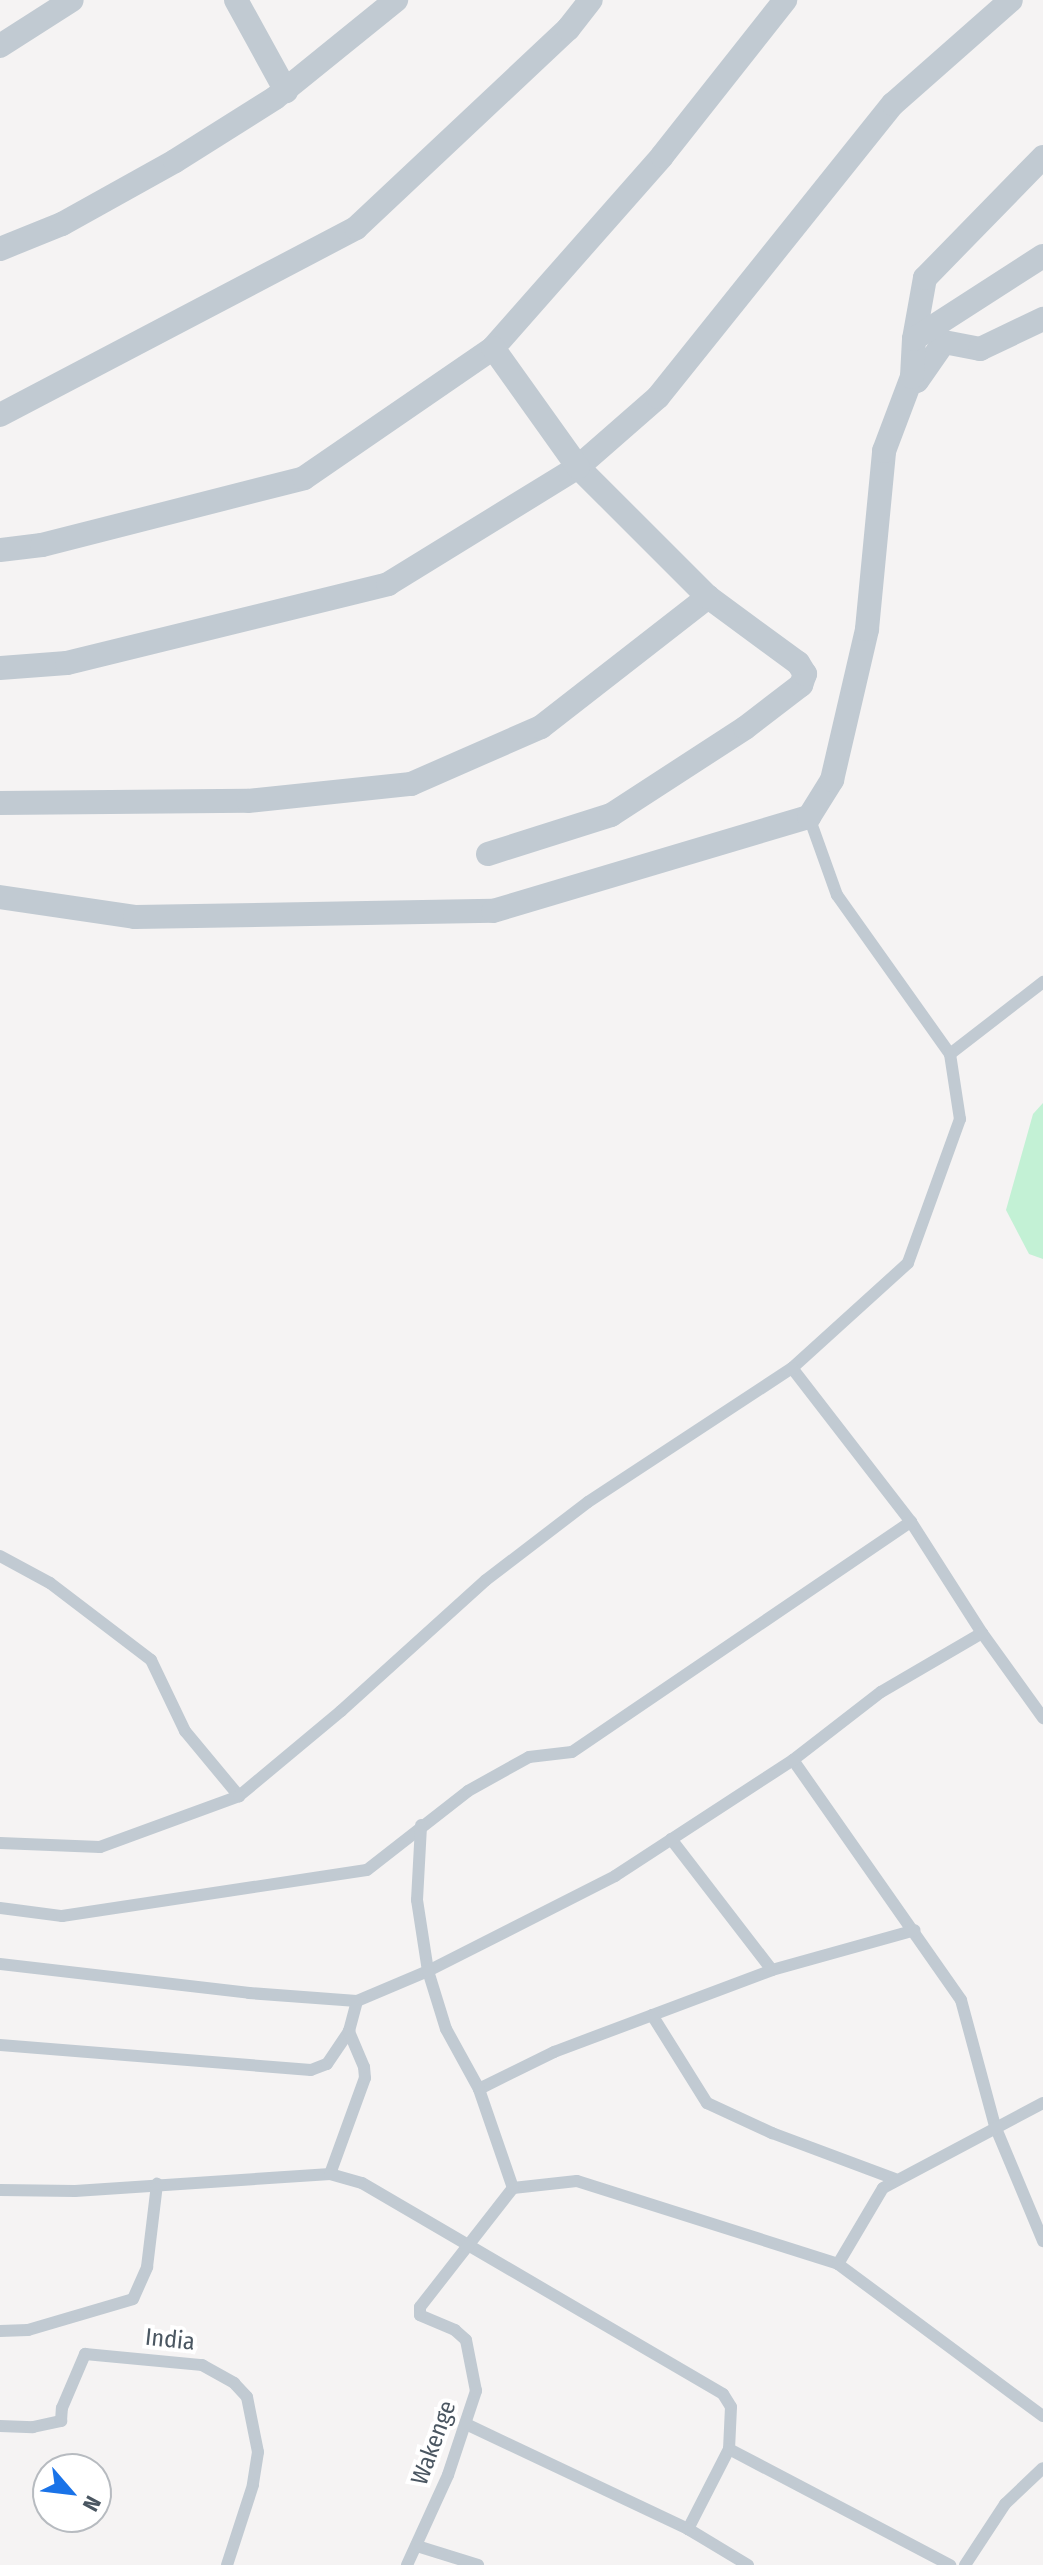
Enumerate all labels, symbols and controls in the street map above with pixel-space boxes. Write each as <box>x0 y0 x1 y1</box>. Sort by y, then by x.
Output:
street label: India <box>144 2323 196 2357</box>
street label: Wakenge <box>406 2397 462 2489</box>
north arrow <box>32 2453 112 2533</box>
text: N <box>77 2491 107 2516</box>

